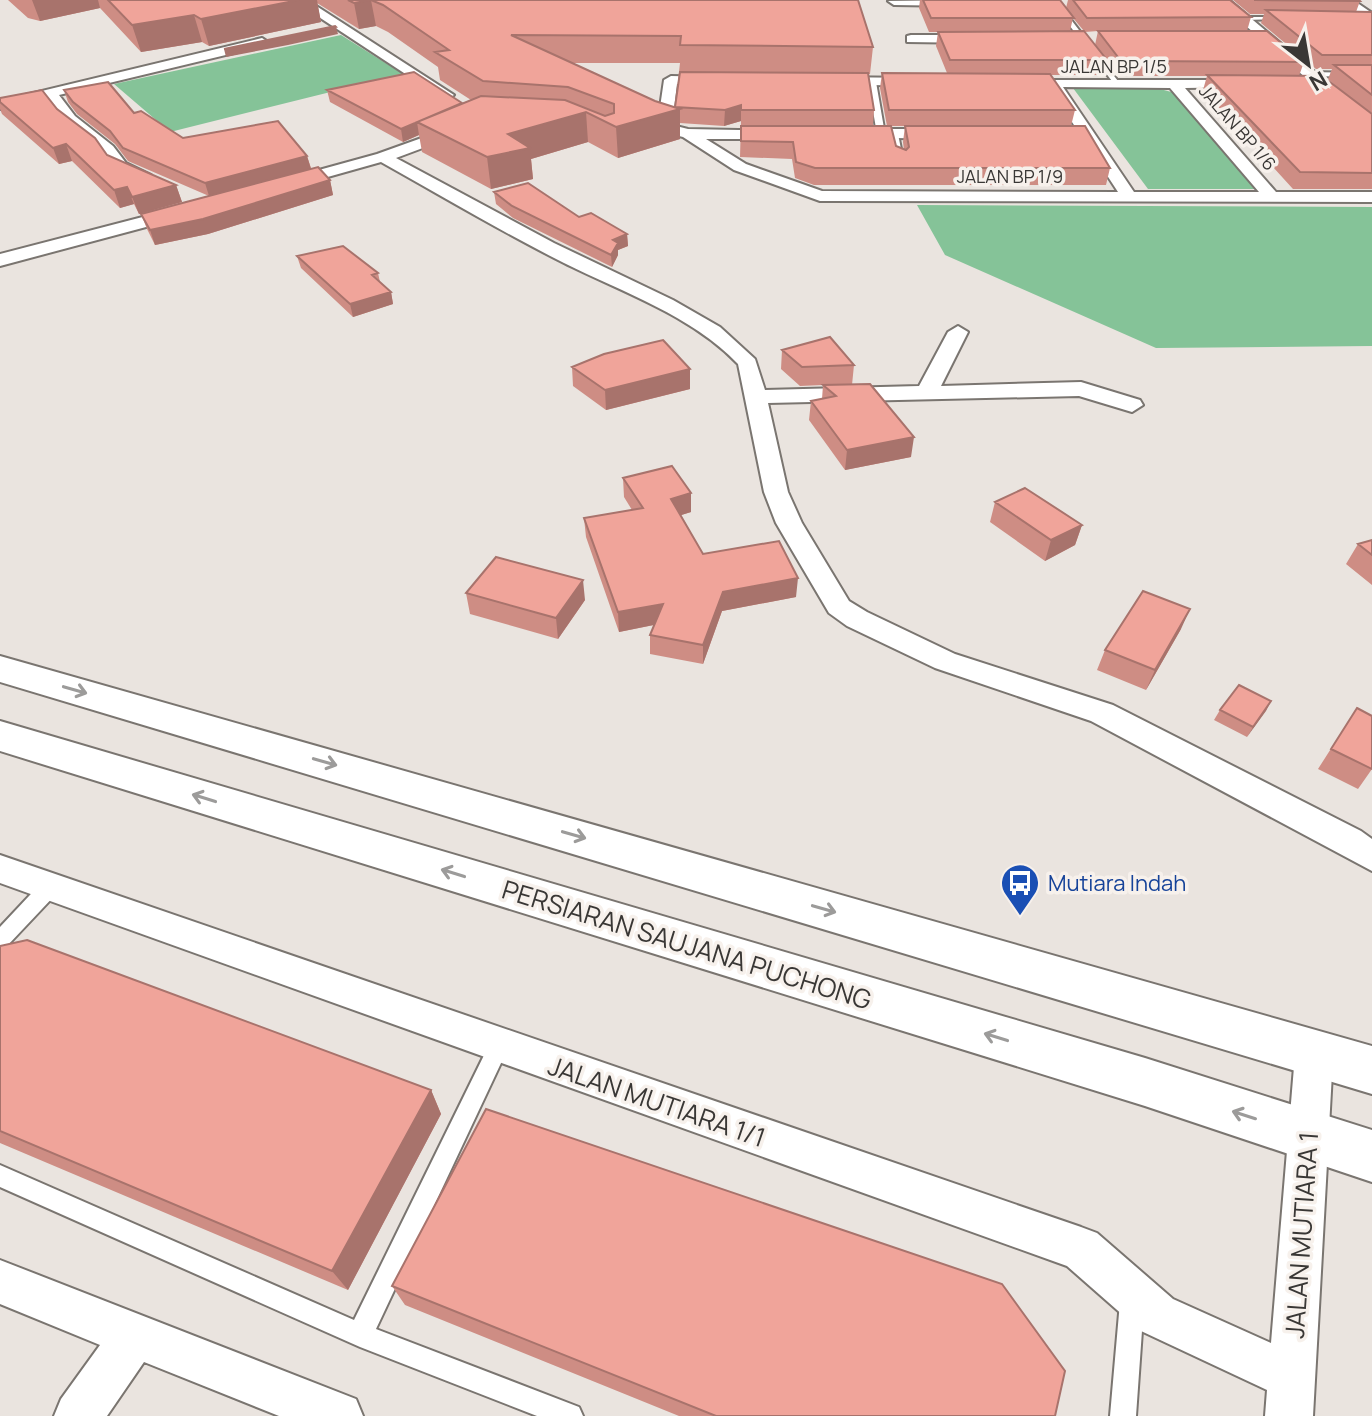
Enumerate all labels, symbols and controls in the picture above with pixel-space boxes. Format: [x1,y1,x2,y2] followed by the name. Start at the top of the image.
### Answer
[1268,24,1348,104] north arrow
[1061,54,1167,78] street label: JALAN BP 1/5
[1304,64,1333,98] text: N
[1194,79,1282,175] street label: JALAN BP 1/6
[957,164,1063,188] street label: JALAN BP 1/9
[62,684,87,698] one-way arrow
[311,755,337,770] one-way arrow
[191,789,216,804] one-way arrow
[561,828,587,843] one-way arrow
[999,862,1041,917] bus stop icon: Mutiara Indah
[440,865,466,880] one-way arrow
[1048,868,1186,898] place label: Mutiara Indah
[498,871,876,1017] street label: PERSIARAN SAUJANA PUCHONG
[810,902,836,917] one-way arrow
[984,1029,1010,1044] one-way arrow
[544,1047,770,1155] street label: JALAN MUTIARA 1/1
[1232,1106,1257,1121] one-way arrow
[1276,1130,1326,1340] street label: JALAN MUTIARA 1

